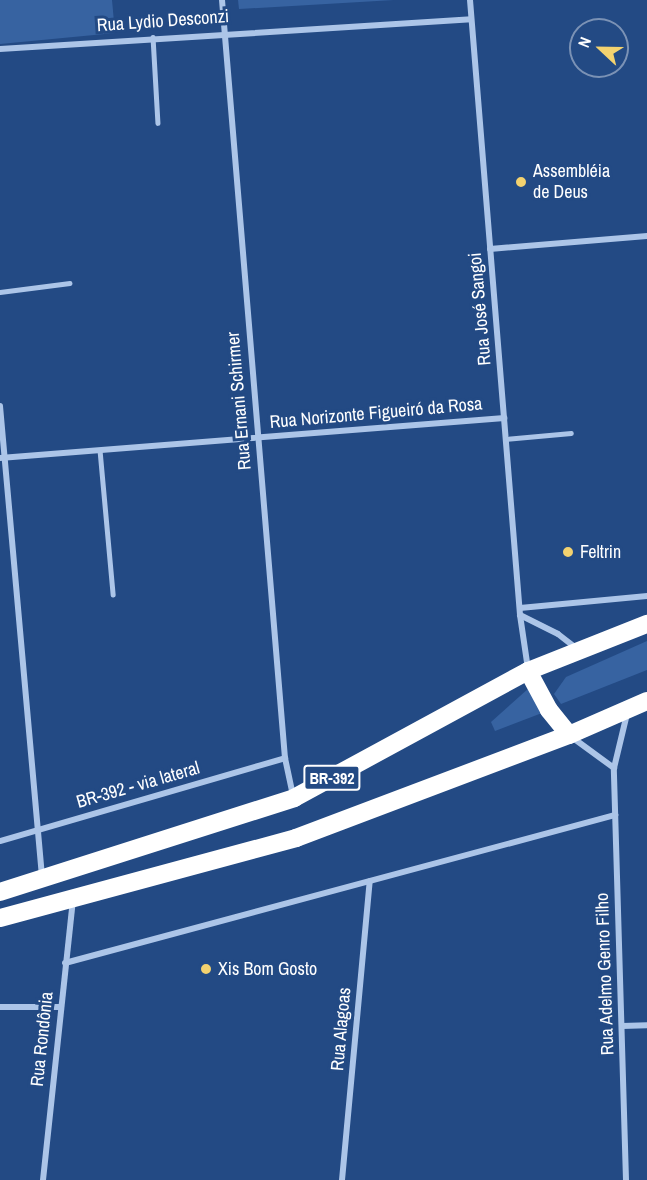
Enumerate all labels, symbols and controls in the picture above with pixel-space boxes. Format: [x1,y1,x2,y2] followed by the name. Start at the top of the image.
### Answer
[96,6,230,36] street label: Rua Lydio Desconzi
[569,18,629,78] north arrow
[572,33,596,51] text: N
[533,161,610,204] place label: Assembléia de Deus
[514,175,528,189] marker: Assembléia de Deus
[464,252,496,366] street label: Rua José Sangoi
[222,331,256,471] street label: Rua Ernani Schirmer
[269,393,483,433] street label: Rua Norizonte Figueiró da Rosa
[580,541,621,563] place label: Feltrin
[561,545,575,559] marker: Feltrin
[74,757,202,813] street label: BR-392 - via lateral
[302,765,362,791] road number: BR-392
[591,892,619,1056] street label: Rua Adelmo Genro Filho
[218,958,317,980] place label: Xis Bom Gosto
[199,962,213,976] marker: Xis Bom Gosto
[327,986,355,1072] street label: Rua Alagoas
[26,991,58,1087] street label: Rua Rondônia

